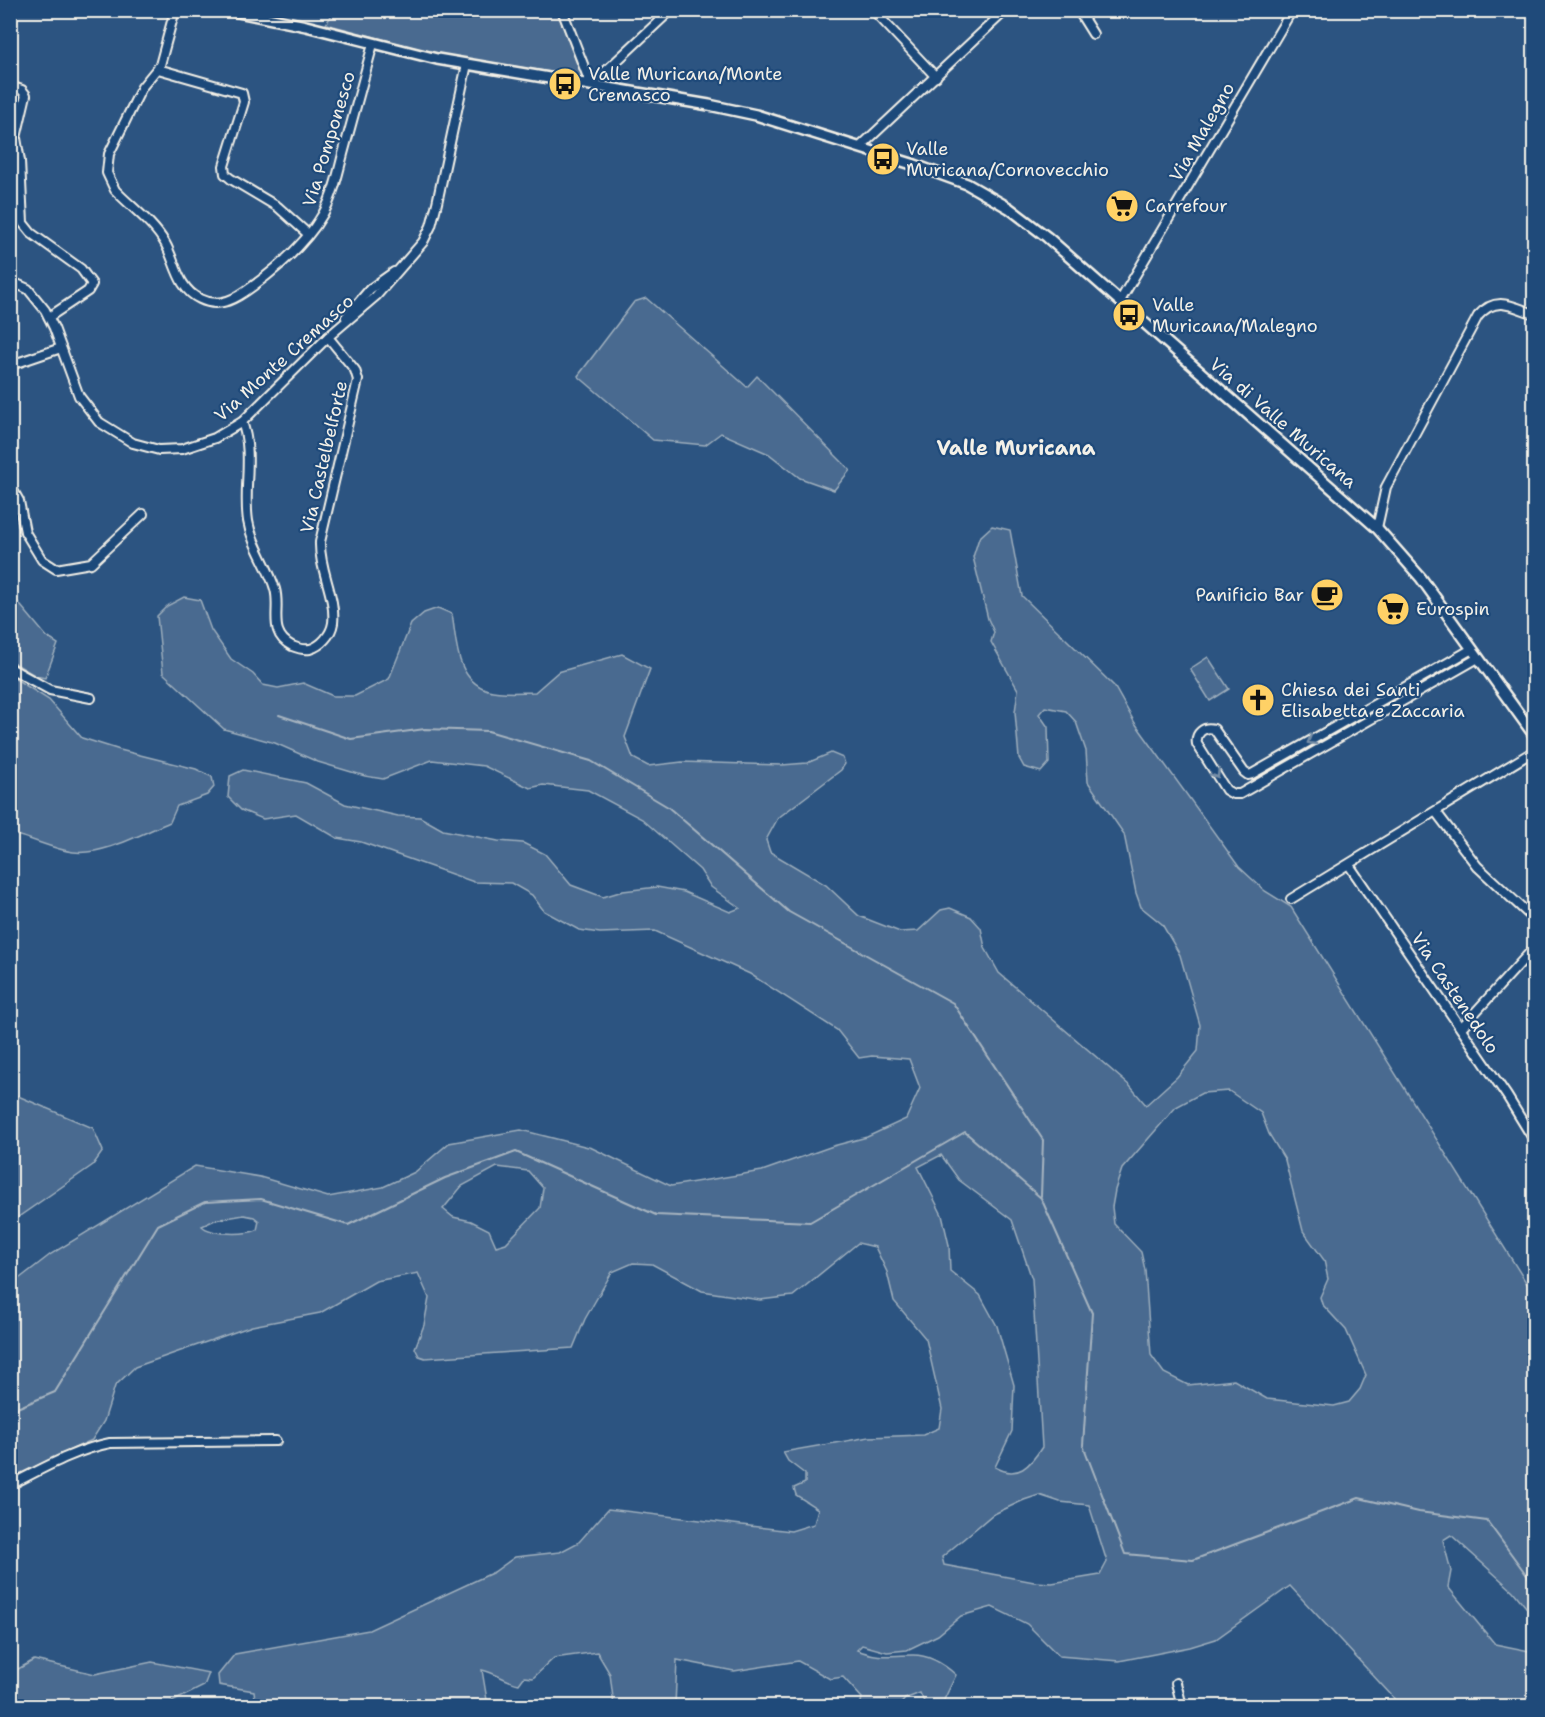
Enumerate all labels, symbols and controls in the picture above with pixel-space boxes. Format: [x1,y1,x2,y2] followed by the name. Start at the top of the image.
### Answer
[588,62,782,107] place label: Valle Muricana/Monte Cremasco
[547,66,583,102] bus stop icon: Valle Muricana/Monte Cremasco
[297,68,361,210] street label: Via Pomponesco
[1164,78,1240,186] street label: Via Malegno
[906,137,1109,182] place label: Valle Muricana/Cornovecchio
[865,141,901,177] bus stop icon: Valle Muricana/Cornovecchio
[1104,188,1140,224] supermarket icon: Carrefour
[1145,194,1228,218] place label: Carrefour
[209,289,359,427] street label: Via Monte Cremasco
[1152,293,1318,338] place label: Valle Muricana/Malegno
[1111,297,1147,333] bus stop icon: Valle Muricana/Malegno
[1204,352,1362,494] street label: Via di Valle Muricana
[295,378,353,536] street label: Via Castelbelforte
[937,435,1096,461] district label: Valle Muricana
[1309,577,1345,613] cafe icon: Panificio Bar
[1195,583,1304,607] place label: Panificio Bar
[1375,591,1411,627] supermarket icon: Eurospin
[1416,597,1490,621] place label: Eurospin
[1281,678,1465,723] place label: Chiesa dei Santi Elisabetta e Zaccaria
[1240,682,1276,718] church icon: Chiesa dei Santi Elisabetta e Zaccaria
[1307,733,1317,745] one-way arrow
[1209,768,1220,779] one-way arrow
[1406,928,1504,1058] street label: Via Castenedolo

